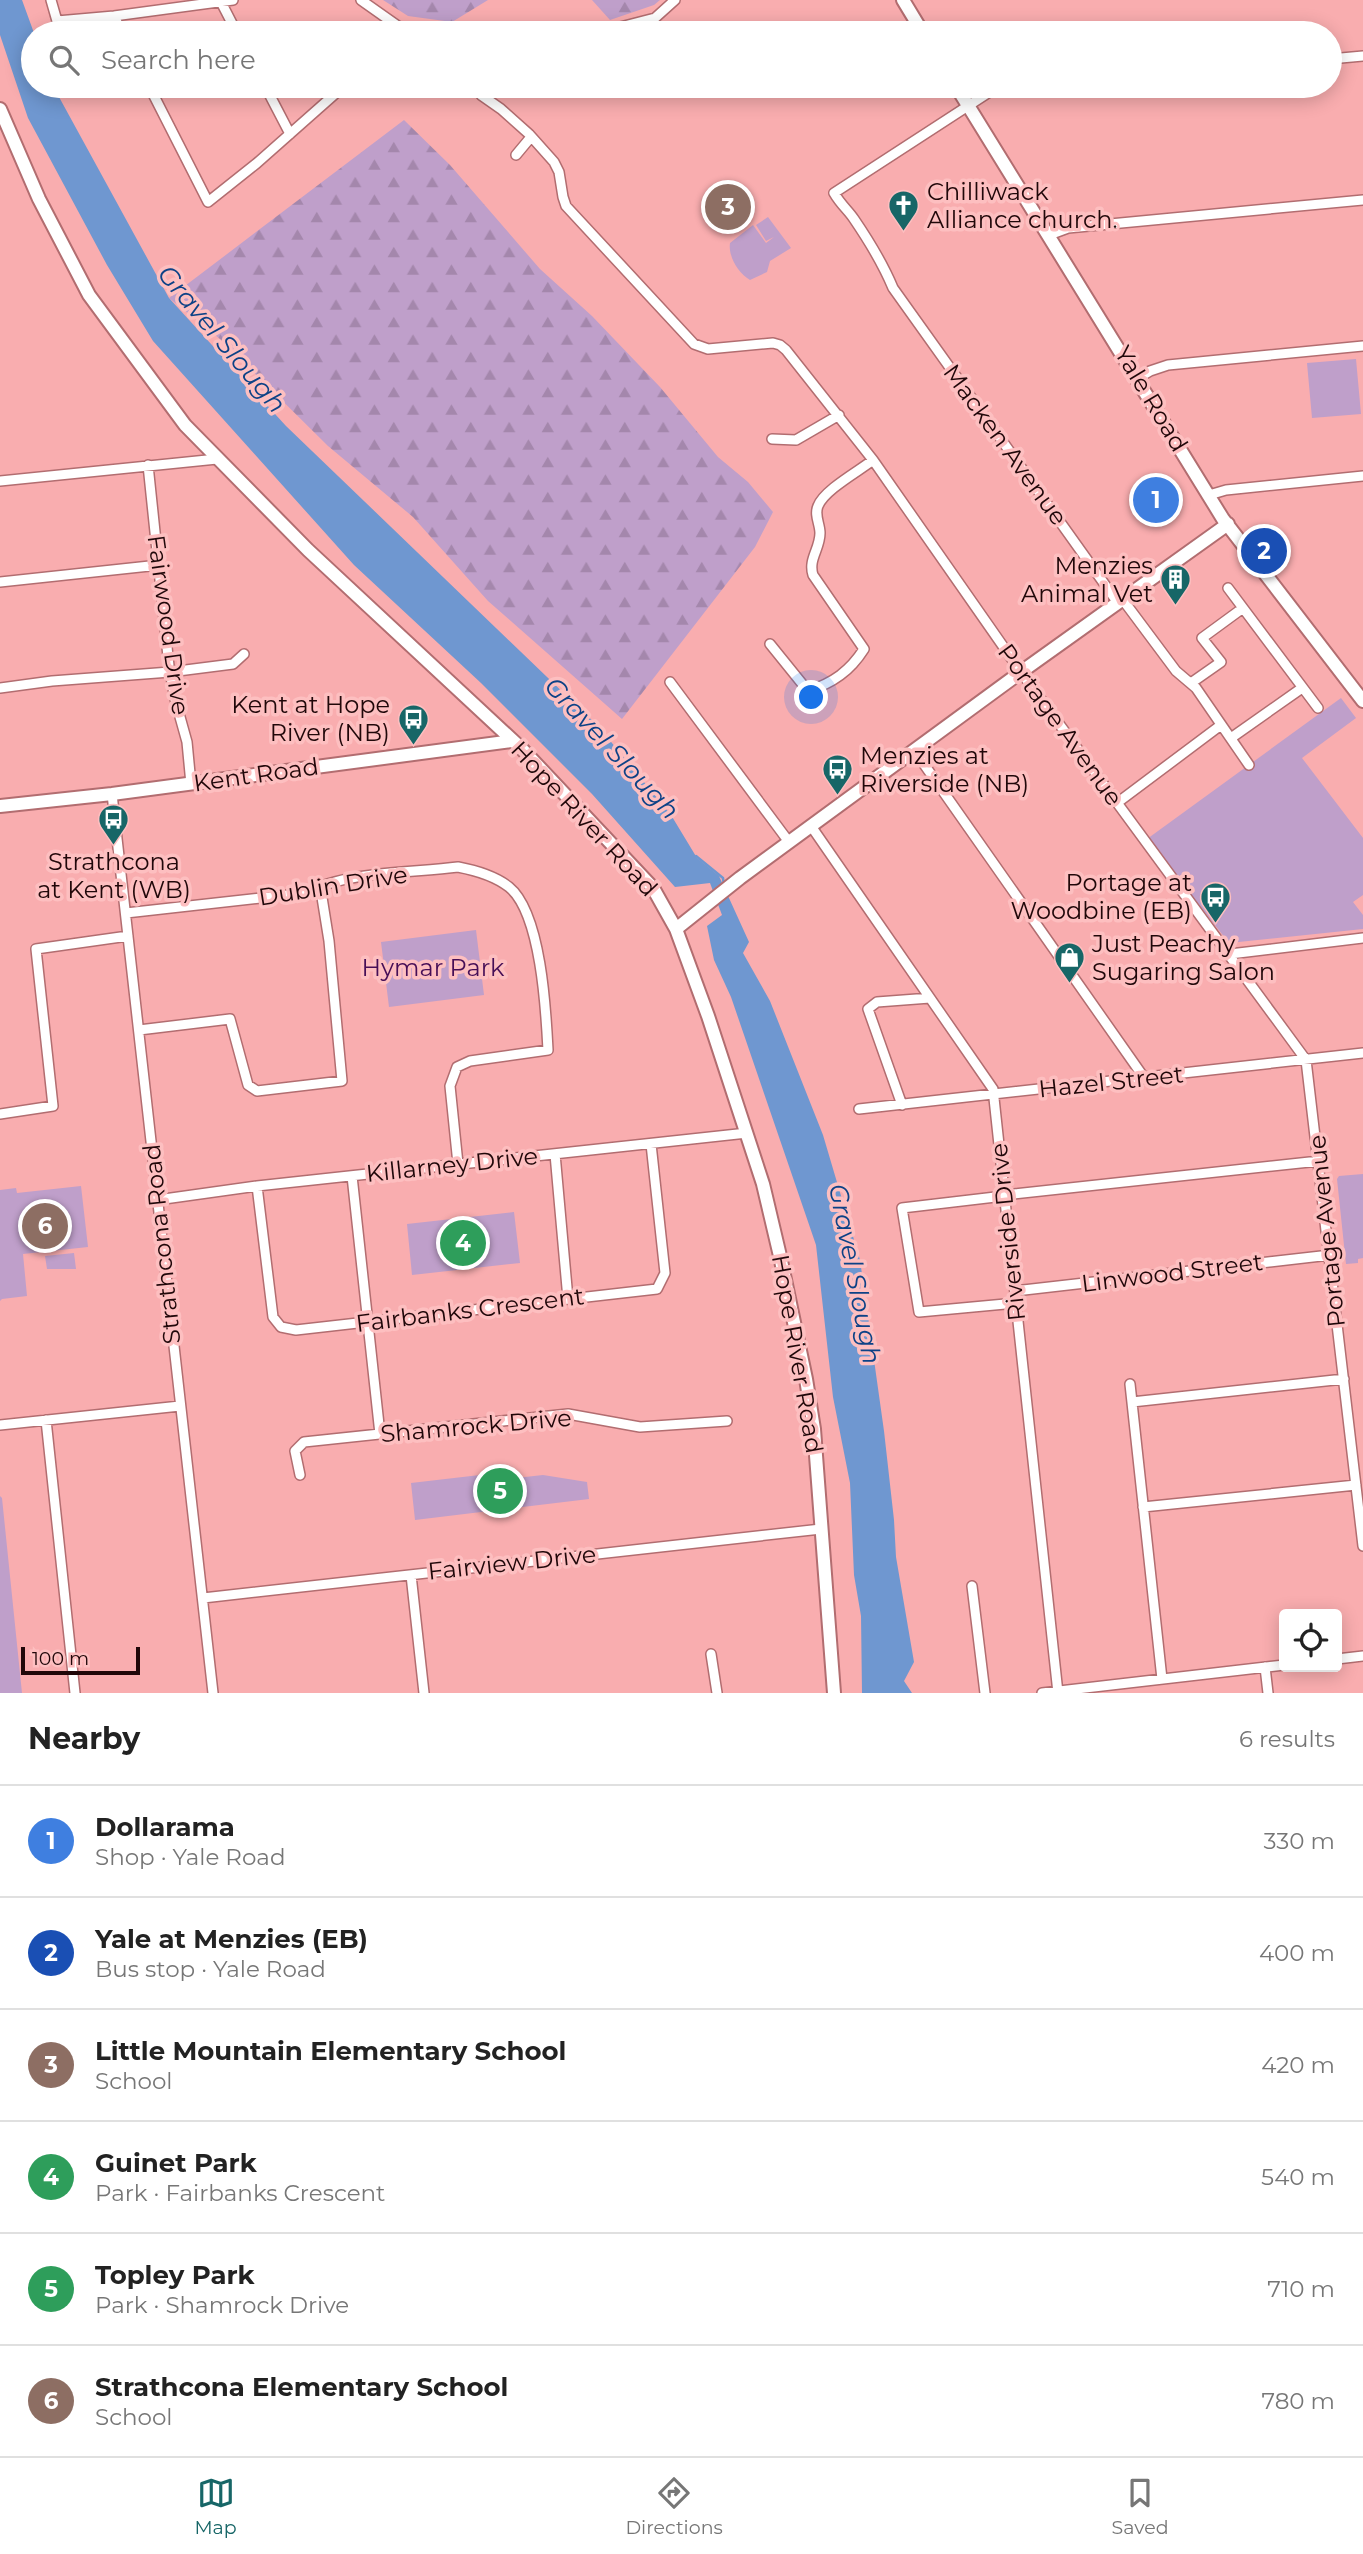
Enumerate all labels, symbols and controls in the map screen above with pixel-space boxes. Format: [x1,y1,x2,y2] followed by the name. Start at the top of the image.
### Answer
[21,21,1342,98] search box
[45,41,83,79] icon: search
[101,44,256,76] text: Search here
[927,177,1118,234] place label: Chilliwack Alliance church.
[705,181,751,233] pin: 3
[887,189,921,233] church icon: Chilliwack Alliance church.
[151,259,293,419] water label: Gravel Slough
[1109,341,1194,457] street label: Yale Road
[937,359,1074,531] street label: Macken Avenue
[1133,474,1179,526] pin: 1
[1241,525,1287,577] pin: 2
[142,533,195,717] street label: Fairwood Drive
[1021,551,1153,608] place label: Menzies Animal Vet
[1159,563,1193,607] building icon: Menzies Animal Vet
[992,638,1129,811] street label: Portage Avenue
[538,670,686,826] water label: Gravel Slough
[794,680,828,714] your location
[231,690,390,747] place label: Kent at Hope River (NB)
[396,702,430,746] bus stop icon: Kent at Hope River (NB)
[505,735,664,902] street label: Hope River Road
[860,741,1029,798] place label: Menzies at Riverside (NB)
[192,751,320,798] street label: Kent Road
[820,753,854,797] bus stop icon: Menzies at Riverside (NB)
[97,803,131,847] bus stop icon: Strathcona at Kent (WB)
[37,847,191,904] place label: Strathcona at Kent (WB)
[256,859,410,912] street label: Dublin Drive
[1011,868,1192,925] place label: Portage at Woodbine (EB)
[1198,880,1232,924] bus stop icon: Portage at Woodbine (EB)
[1091,929,1275,986] place label: Just Peachy Sugaring Salon
[1052,941,1086,985] shop icon: Just Peachy Sugaring Salon
[362,953,505,982] park label: Hymar Park
[1037,1059,1185,1104] street label: Hazel Street
[1302,1133,1351,1329] street label: Portage Avenue
[365,1141,539,1188] street label: Killarney Drive
[984,1142,1031,1322] street label: Riverside Drive
[137,1143,186,1346] street label: Strathcona Road
[822,1181,888,1367] water label: Gravel Slough
[22,1200,68,1252] pin: 6
[440,1217,486,1269] pin: 4
[1080,1247,1265,1298] street label: Linwood Street
[766,1252,829,1456] street label: Hope River Road
[354,1281,586,1338] street label: Fairbanks Crescent
[379,1403,573,1448] street label: Shamrock Drive
[477,1465,523,1517] pin: 5
[426,1539,598,1586] street label: Fairview Drive
[1279,1609,1342,1672] map controls
[1279,1609,1342,1672] button: locate
[21,1644,140,1676] scale bar
[32,1647,89,1670] text: 100 m
[28,1720,140,1757] text: Nearby
[1239,1725,1335,1753] text: 6 results
[95,1811,235,1843] text: Dollarama
[46,1827,56,1855] text: 1
[1264,1827,1335,1855] text: 330 m
[95,1843,285,1871] text: Shop · Yale Road
[95,1923,368,1955] text: Yale at Menzies (EB)
[44,1939,58,1967] text: 2
[1259,1939,1335,1967] text: 400 m
[95,1955,326,1983] text: Bus stop · Yale Road
[95,2035,566,2067] text: Little Mountain Elementary School
[44,2051,58,2079] text: 3
[1261,2051,1335,2079] text: 420 m
[95,2067,173,2095] text: School
[95,2147,257,2179] text: Guinet Park
[43,2163,59,2191] text: 4
[1261,2163,1335,2191] text: 540 m
[95,2179,385,2207] text: Park · Fairbanks Crescent
[95,2259,255,2291] text: Topley Park
[44,2275,58,2303] text: 5
[1267,2275,1335,2303] text: 710 m
[95,2291,349,2319] text: Park · Shamrock Drive
[95,2371,508,2403] text: Strathcona Elementary School
[44,2387,58,2415] text: 6
[1262,2387,1335,2415] text: 780 m
[95,2403,173,2431] text: School
[194,2474,237,2539] tab: Map
[625,2474,723,2539] tab: Directions
[1112,2474,1169,2539] tab: Saved

